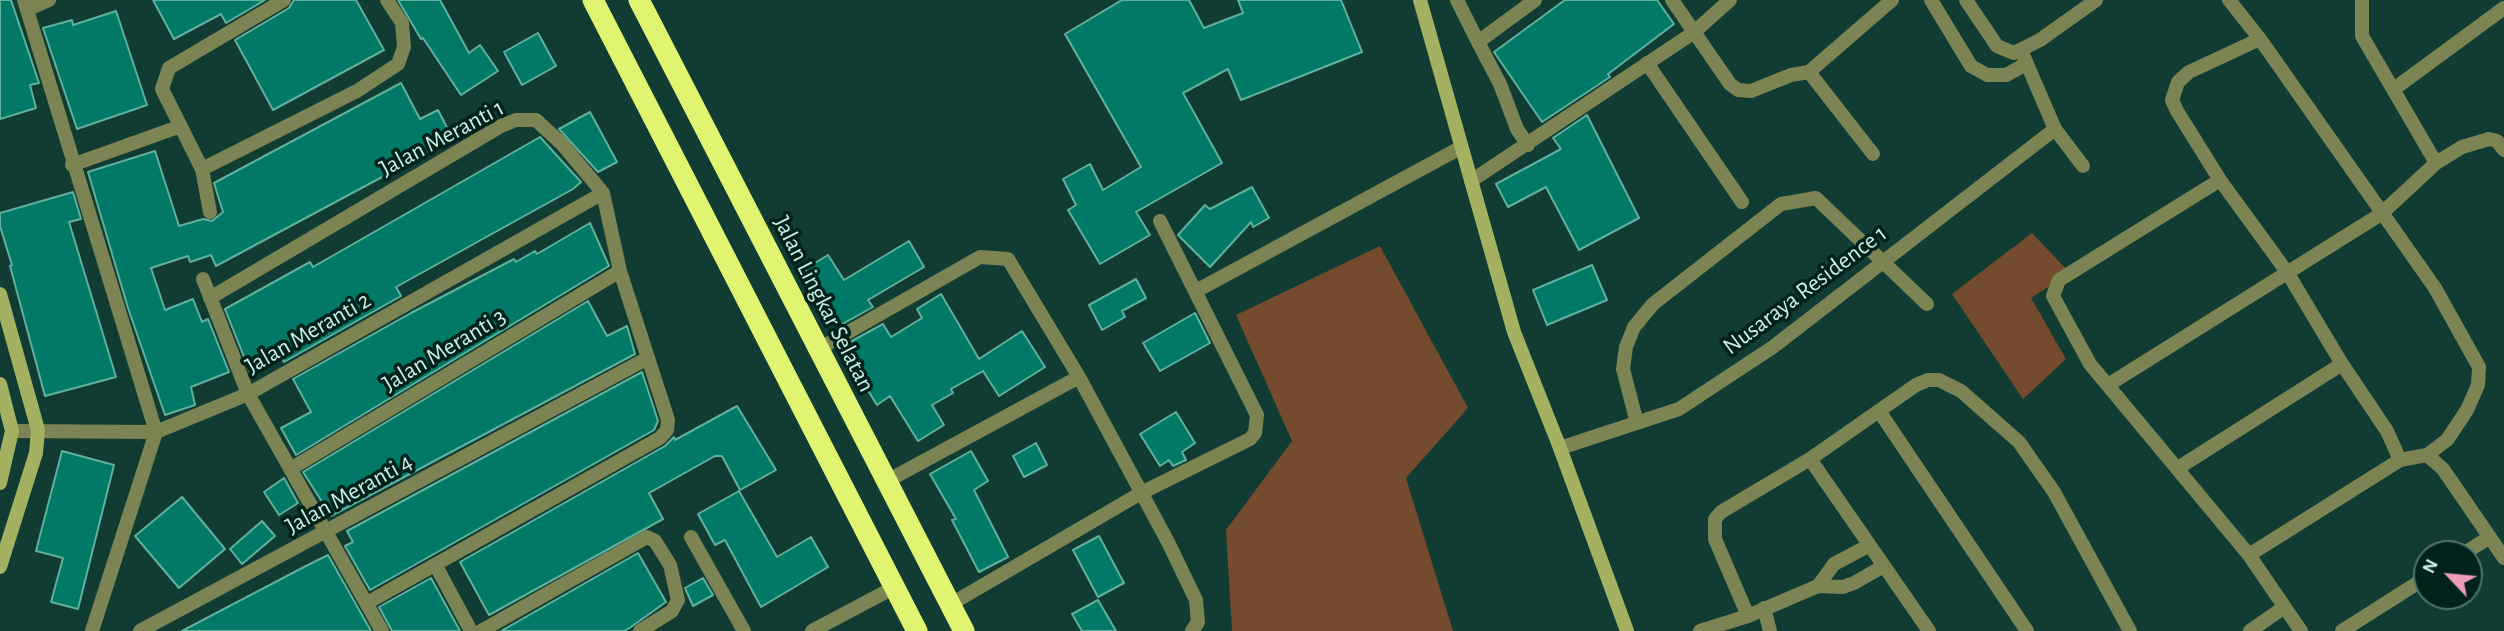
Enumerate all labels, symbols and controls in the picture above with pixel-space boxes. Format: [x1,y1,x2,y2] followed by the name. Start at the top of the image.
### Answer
[375,93,509,183] street label: Jalan Meranti 1
[767,211,881,397] street label: Jalan Lingkar Selatan
[1717,219,1893,361] street label: Nusaraya Residence 1
[240,286,376,380] street label: Jalan Meranti 2
[377,302,511,398] street label: Jalan Meranti 3
[281,447,417,541] street label: Jalan Meranti 4
[2413,540,2483,610] north arrow
[2419,556,2442,577] text: N

